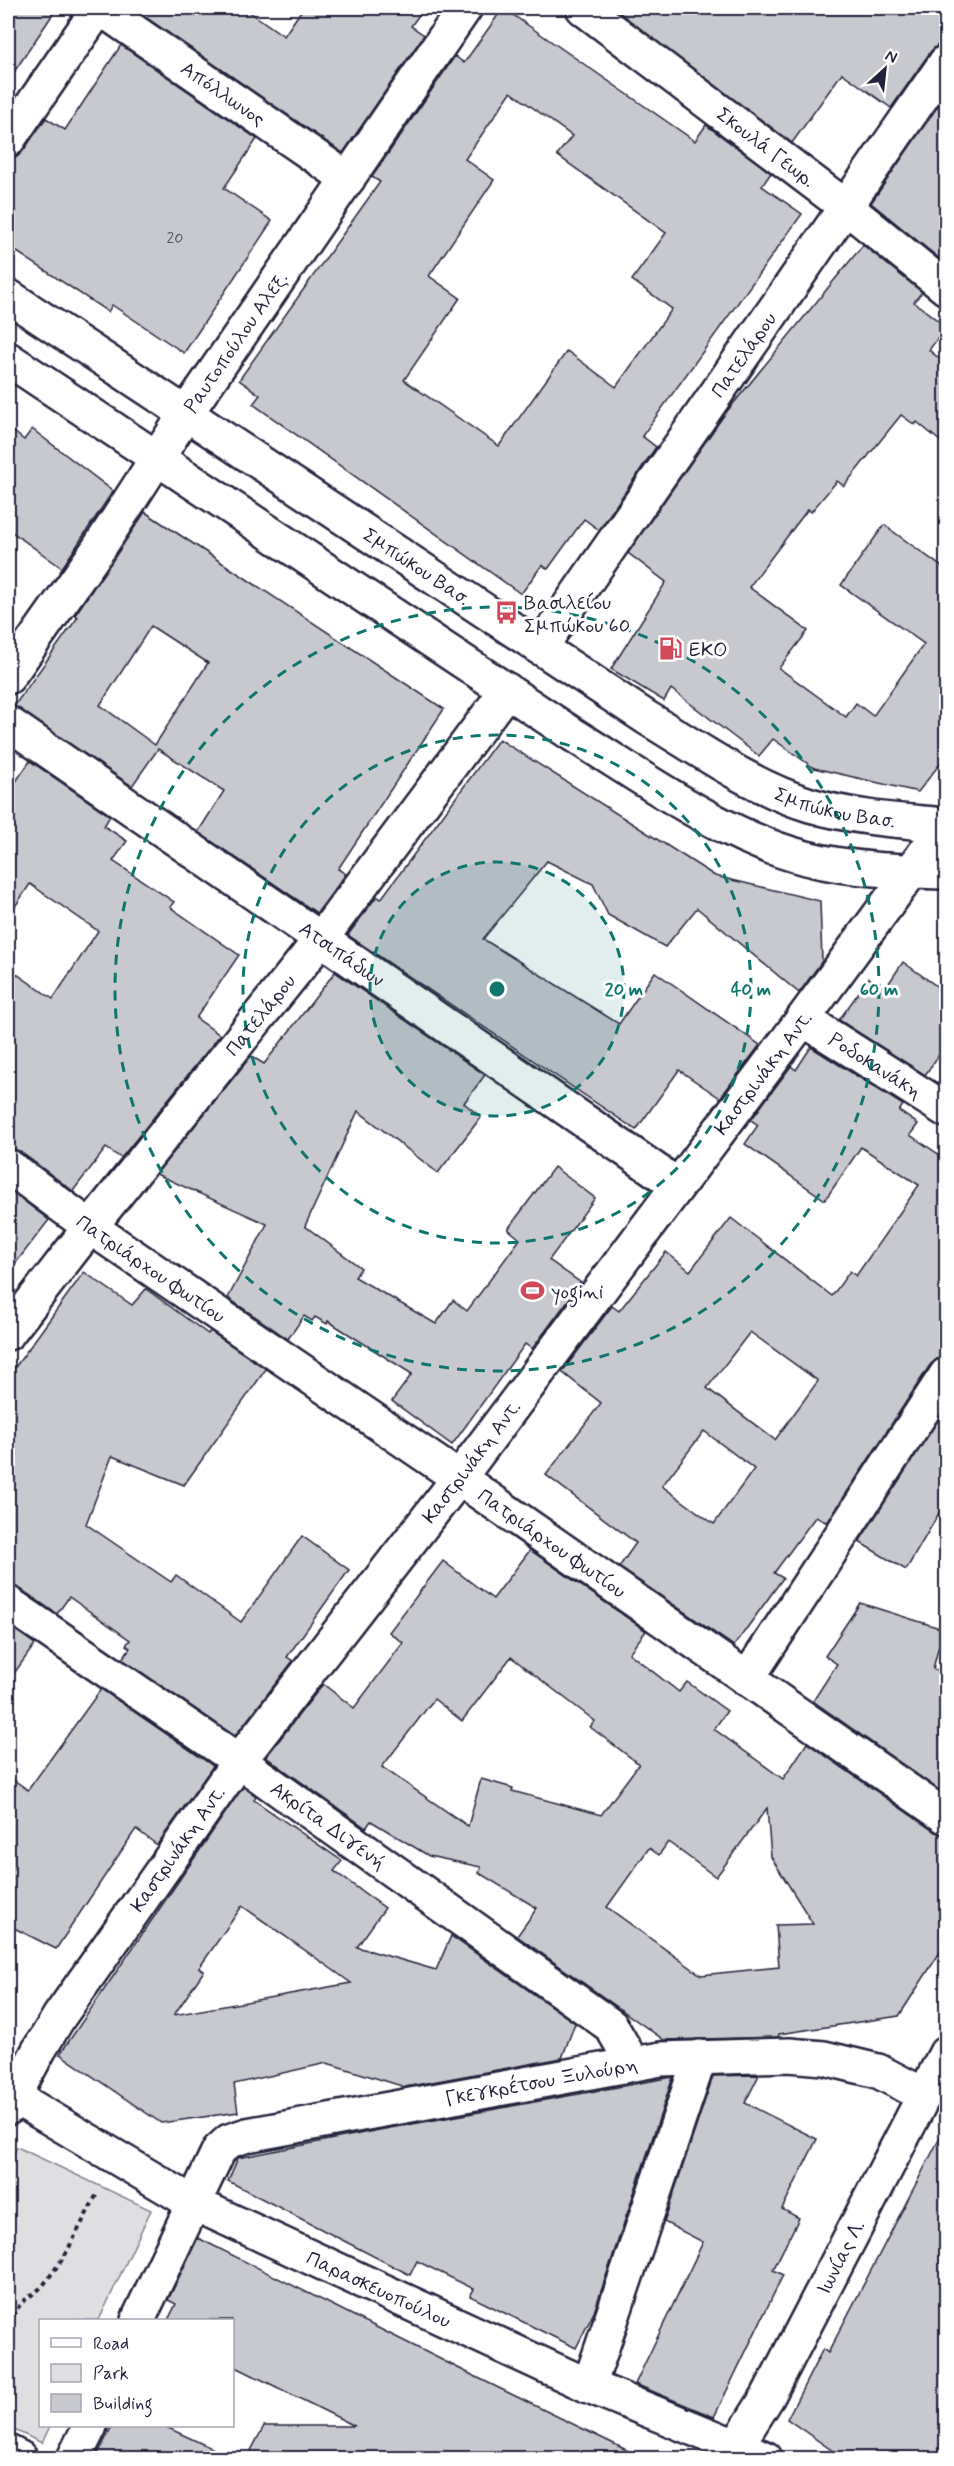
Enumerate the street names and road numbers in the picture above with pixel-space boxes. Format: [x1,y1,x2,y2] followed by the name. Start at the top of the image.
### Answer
[175,56,270,133] street label: Απόλλωνος
[710,102,821,194] street label: Σκουλά Γεωρ.
[178,267,295,419] street label: Ραυτοπούλου Αλεξ.
[705,307,784,403] street label: Πατελάρου
[357,522,475,612] street label: Σμπώκου Βασ.
[770,781,896,835] street label: Σμπώκου Βασ.
[293,916,389,994] street label: Ατσιπάδων
[220,969,303,1063] street label: Πατελάρου
[709,1006,819,1141] street label: Καστρινάκη Αντ.
[823,1027,926,1106] street label: Ροδοκανάκη
[70,1209,230,1330] street label: Πατριάρχου Φωτίου
[416,1395,528,1530] street label: Καστρινάκη Αντ.
[472,1483,631,1605] street label: Πατριάρχου Φωτίου
[265,1776,391,1877] street label: Ακρίτα Διγενή
[125,1781,232,1918] street label: Καστρινάκη Αντ.
[443,2052,640,2113] street label: Γκεγκρέτσου Ξυλούρη
[811,2215,872,2300] street label: Ιωνίας Λ.
[302,2245,455,2335] street label: Παρασκευοπούλου

